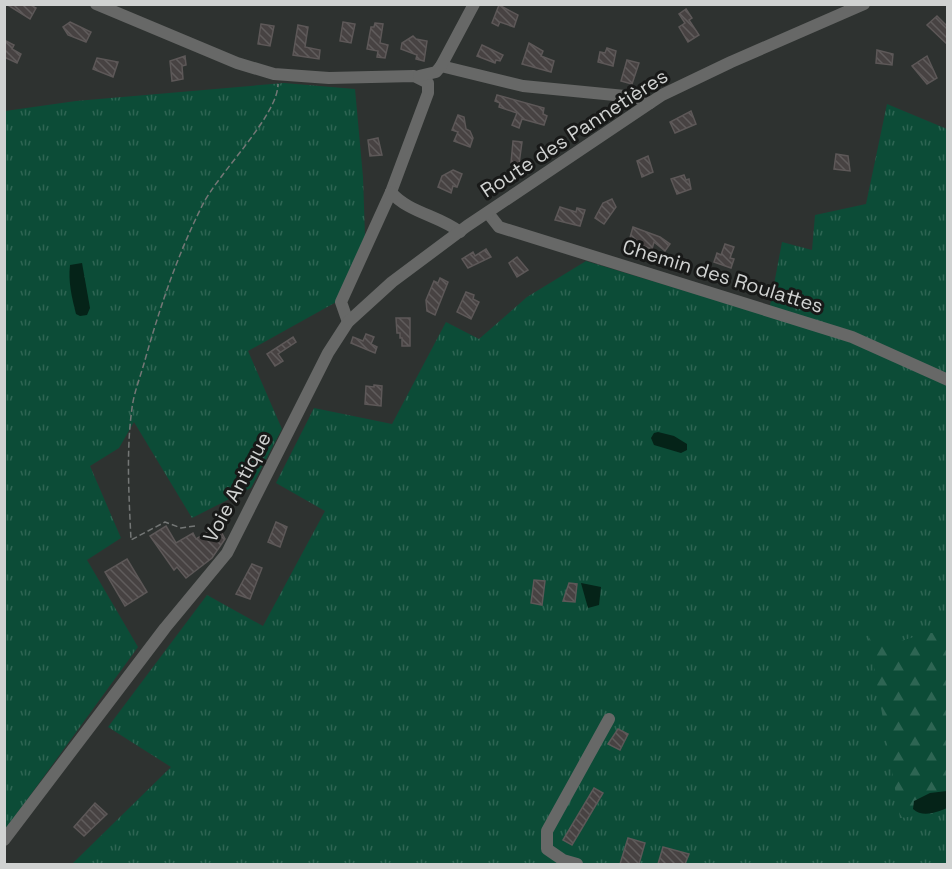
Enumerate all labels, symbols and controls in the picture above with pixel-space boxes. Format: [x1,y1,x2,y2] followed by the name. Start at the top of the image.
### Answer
[475,63,673,203] street label: Route des Pannetières
[620,233,826,319] street label: Chemin des Roulattes
[197,427,277,547] street label: Voie Antique

